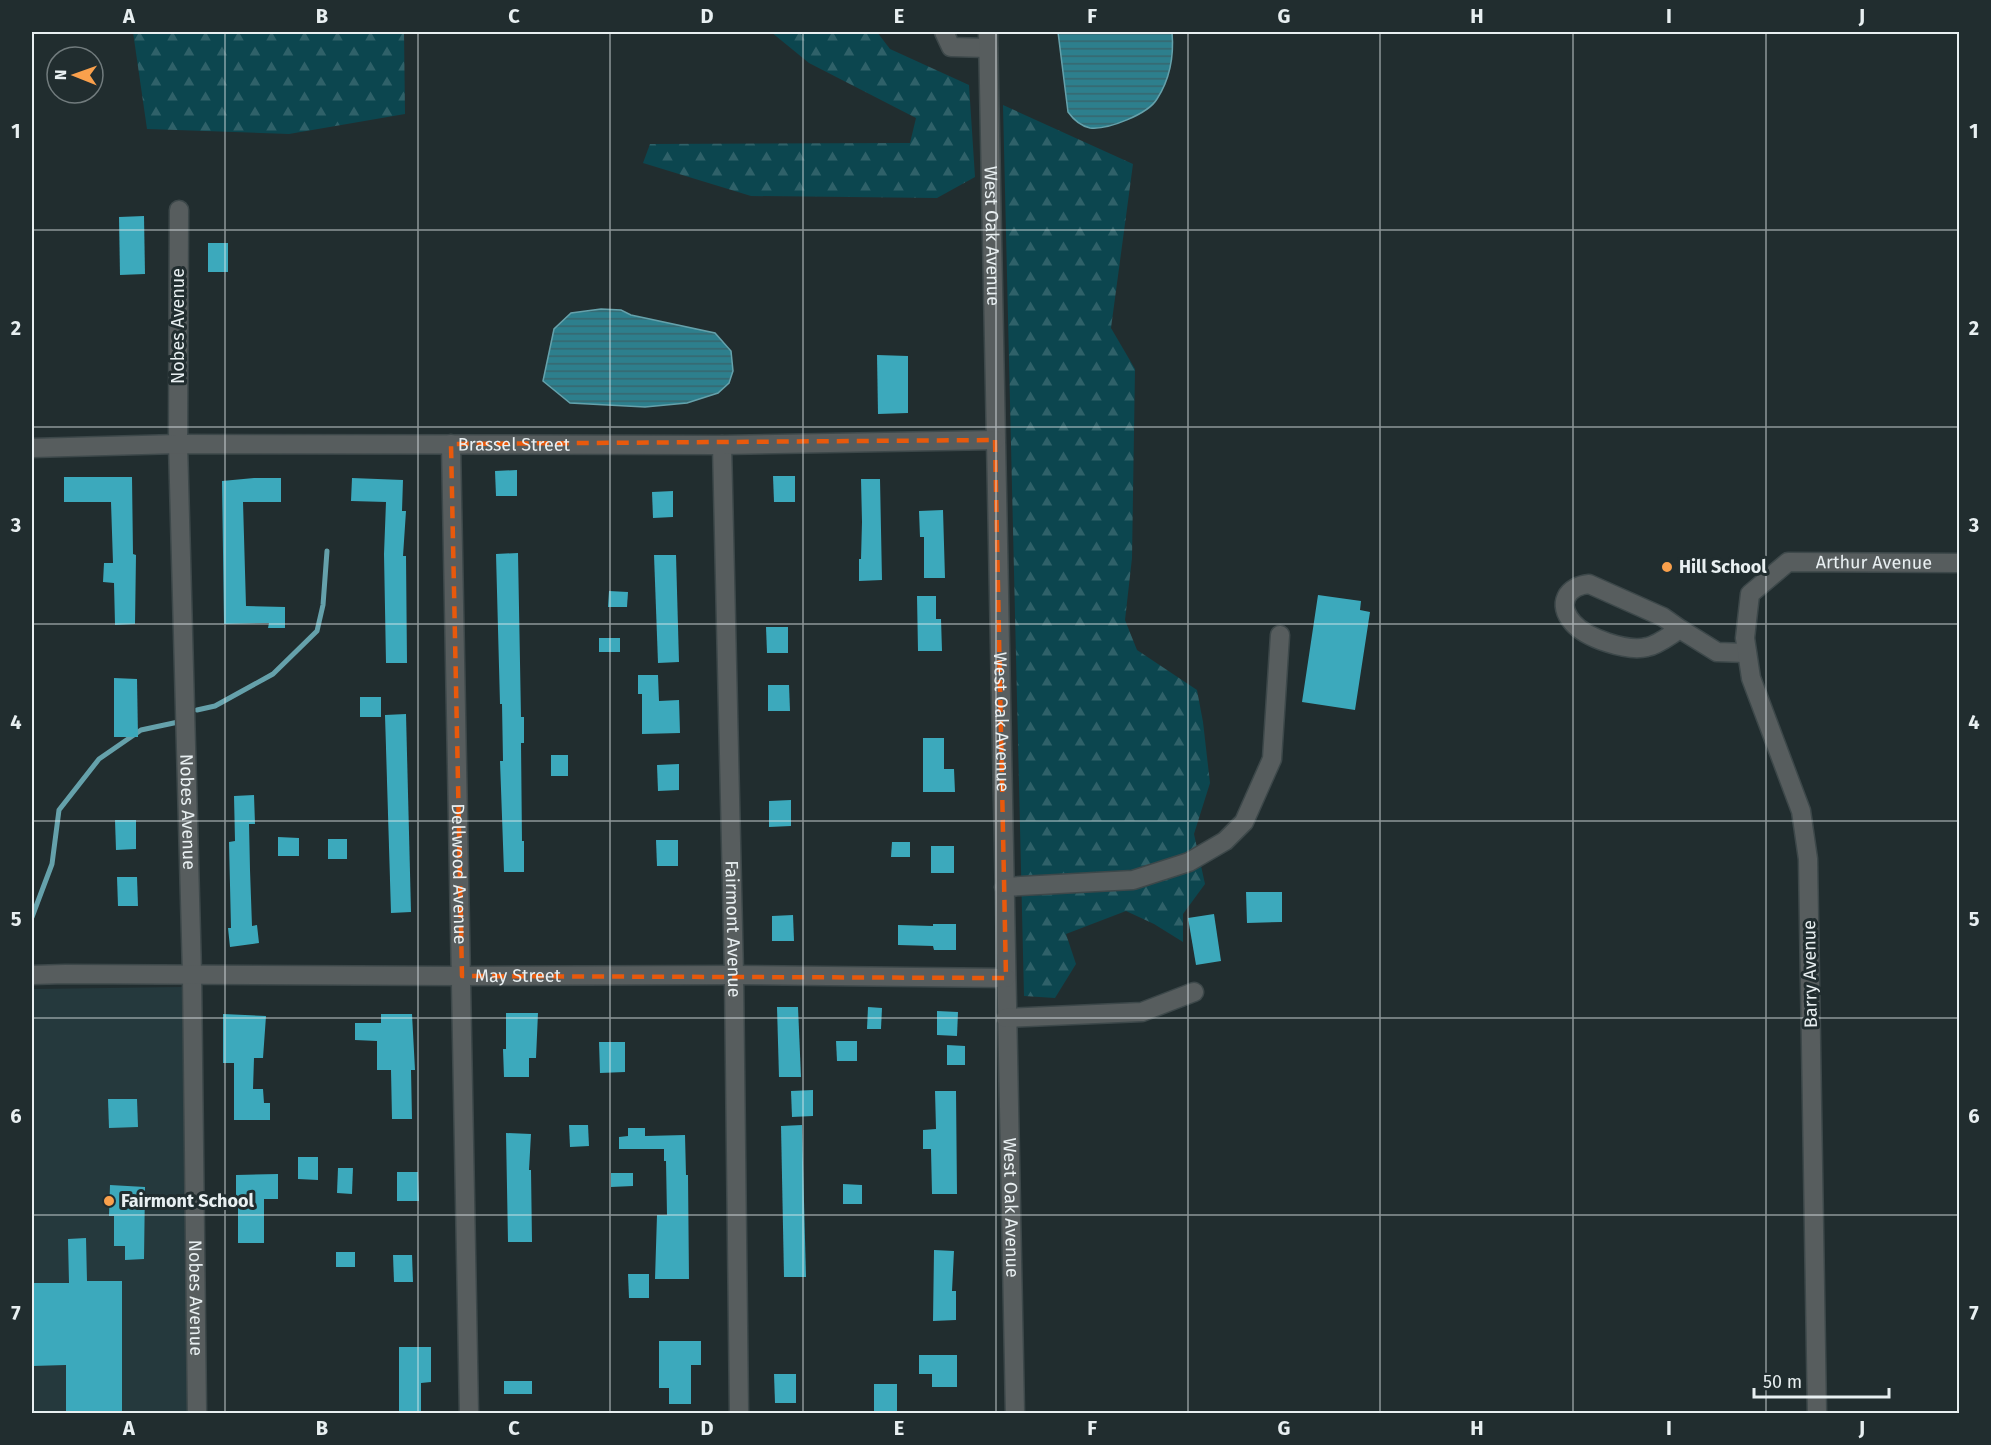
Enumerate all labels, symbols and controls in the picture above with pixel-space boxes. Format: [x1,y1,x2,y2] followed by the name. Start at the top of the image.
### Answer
[122,4,136,28] text: A
[316,4,328,28] text: B
[508,4,520,28] text: C
[700,4,714,28] text: D
[894,4,904,28] text: E
[1087,4,1097,28] text: F
[1278,4,1290,28] text: G
[1470,4,1484,28] text: H
[1666,4,1672,28] text: I
[1858,4,1865,28] text: J
[45,45,105,105] north arrow
[51,69,70,80] text: N
[11,119,21,143] text: 1
[1969,119,1979,143] text: 1
[980,166,1004,306] street label: West Oak Avenue
[167,268,189,384] street label: Nobes Avenue
[11,316,21,340] text: 2
[1969,316,1979,340] text: 2
[458,434,571,456] street label: Brassel Street
[10,513,21,537] text: 3
[1968,513,1979,537] text: 3
[1816,551,1932,574] street label: Arthur Avenue
[1679,556,1767,578] place label: Hill School
[1660,560,1674,574] marker: Hill School
[989,652,1014,792] street label: West Oak Avenue
[10,710,22,734] text: 4
[1968,710,1980,734] text: 4
[175,753,200,870] street label: Nobes Avenue
[447,803,471,945] street label: Dellwood Avenue
[720,860,745,998] street label: Fairmont Avenue
[11,907,22,931] text: 5
[1969,907,1980,931] text: 5
[1798,920,1822,1028] street label: Barry Avenue
[475,965,562,987] street label: May Street
[10,1104,22,1128] text: 6
[1968,1104,1980,1128] text: 6
[999,1138,1023,1278] street label: West Oak Avenue
[121,1190,254,1212] place label: Fairmont School
[102,1194,116,1208] marker: Fairmont School
[184,1240,207,1356] street label: Nobes Avenue
[11,1301,21,1325] text: 7
[1969,1301,1979,1325] text: 7
[1754,1361,1889,1399] scale bar
[1763,1371,1802,1393] text: 50 m
[122,1416,136,1440] text: A
[316,1416,328,1440] text: B
[508,1416,520,1440] text: C
[700,1416,714,1440] text: D
[894,1416,904,1440] text: E
[1087,1416,1097,1440] text: F
[1278,1416,1290,1440] text: G
[1470,1416,1484,1440] text: H
[1666,1416,1672,1440] text: I
[1858,1416,1865,1440] text: J

